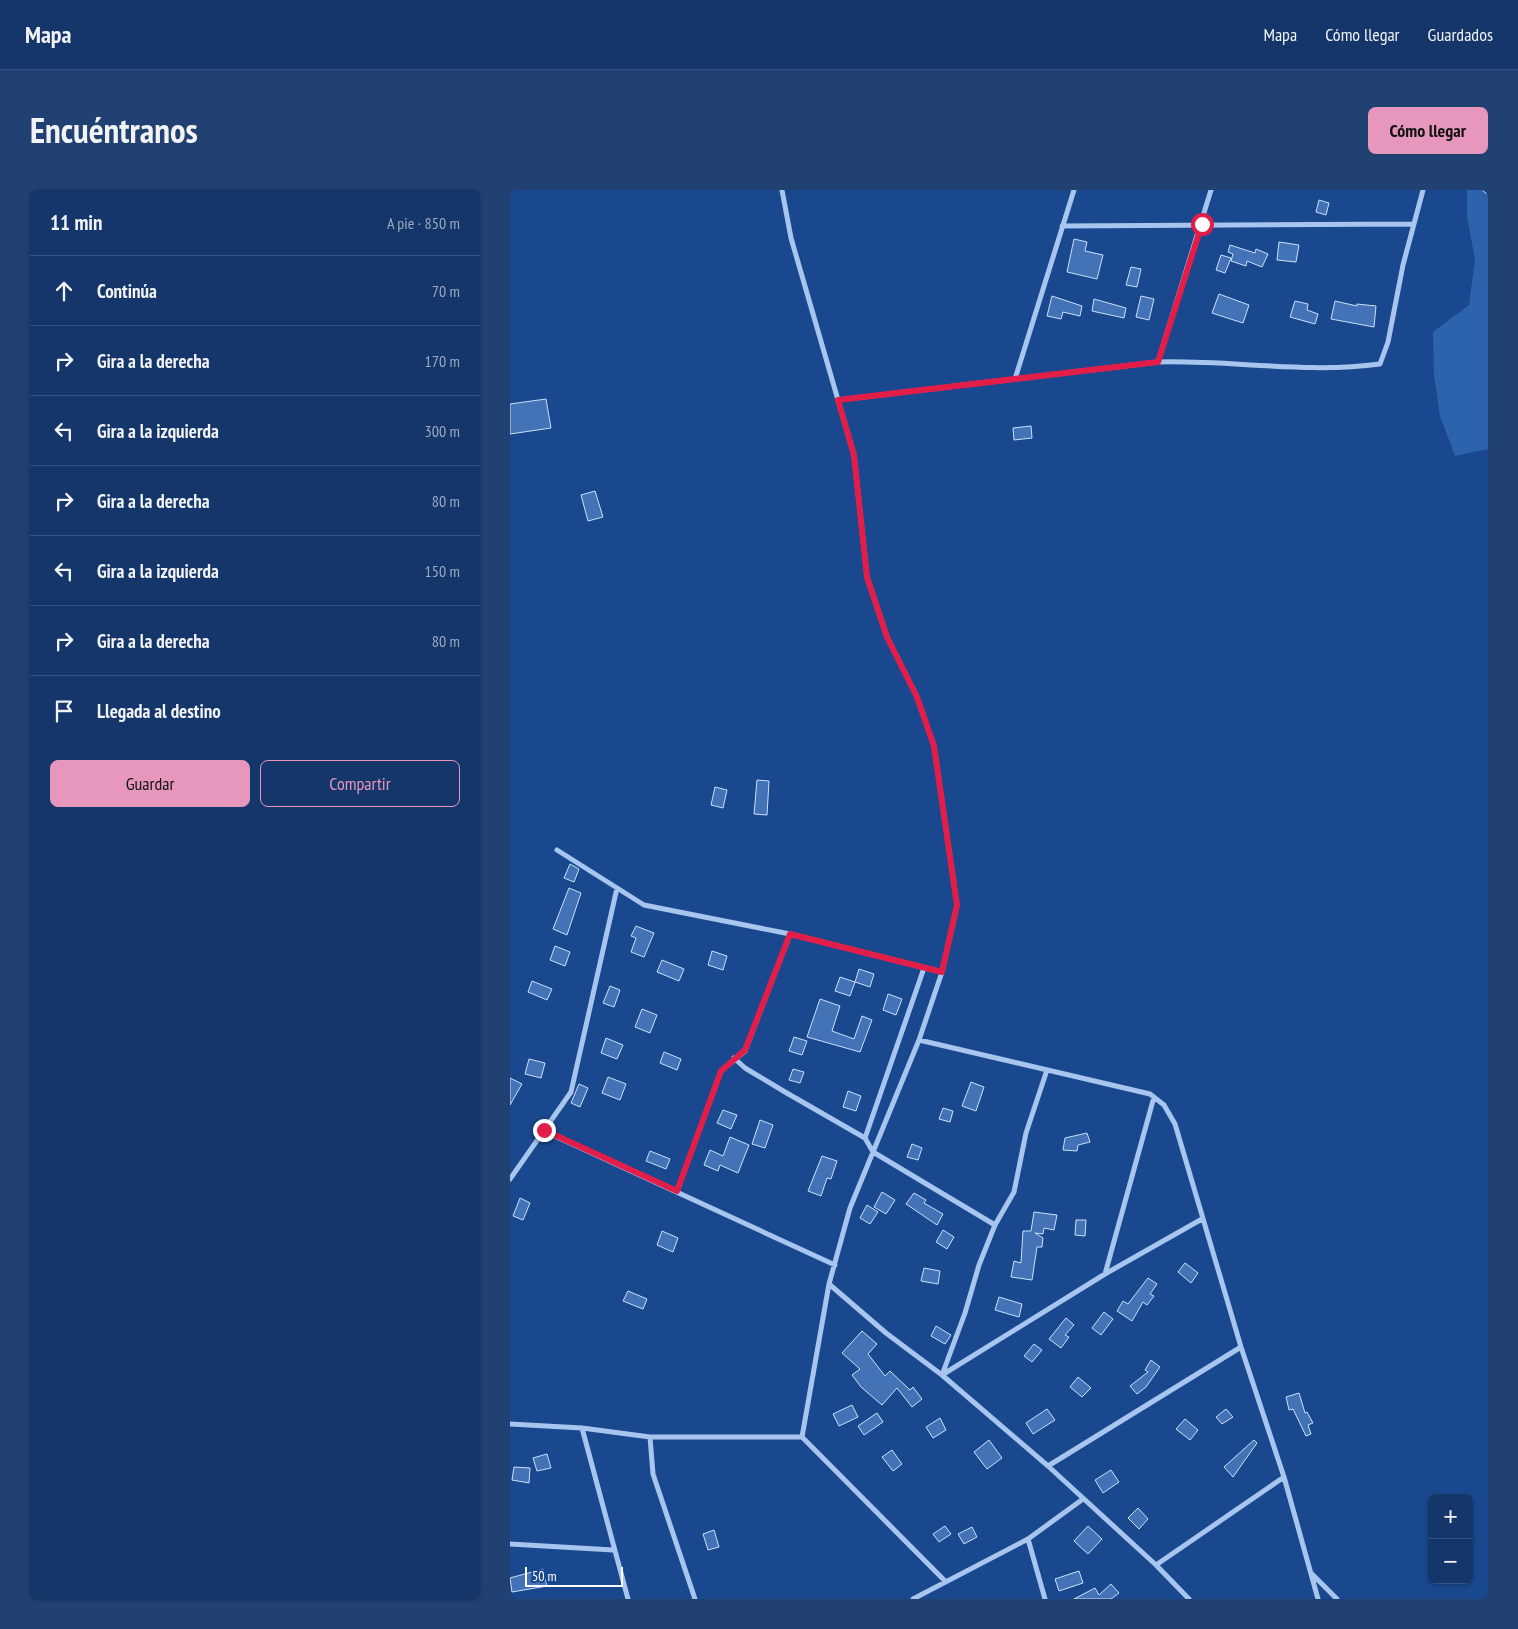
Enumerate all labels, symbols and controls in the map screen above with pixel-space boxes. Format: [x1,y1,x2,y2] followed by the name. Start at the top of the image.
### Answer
[25,19,72,50] text: Mapa
[1263,23,1297,46] text: Mapa
[1325,23,1400,46] text: Cómo llegar
[1428,23,1493,46] text: Guardados
[30,107,198,153] text: Encuéntranos
[1368,107,1488,154] button: Cómo llegar
[50,209,102,236] text: 11 min
[387,213,460,233] text: A pie · 850 m
[1191,213,1214,236] route start
[50,277,78,305] icon: ahead
[97,279,157,303] text: Continúa
[432,281,460,301] text: 70 m
[50,347,78,375] icon: right
[97,349,210,373] text: Gira a la derecha
[425,351,460,371] text: 170 m
[50,417,78,445] icon: left
[97,419,219,443] text: Gira a la izquierda
[425,421,460,441] text: 300 m
[50,487,78,515] icon: right
[97,489,210,513] text: Gira a la derecha
[432,491,460,511] text: 80 m
[50,557,78,585] icon: left
[97,559,219,583] text: Gira a la izquierda
[425,561,460,581] text: 150 m
[50,627,78,655] icon: right
[97,629,210,653] text: Gira a la derecha
[432,631,460,651] text: 80 m
[50,697,78,725] icon: arrive
[97,699,221,723] text: Llegada al destino
[50,760,250,807] button: Guardar
[260,760,460,807] button: Compartir
[533,1119,556,1142] route end
[1428,1494,1473,1584] map controls
[1428,1494,1473,1539] button: +
[1428,1539,1473,1584] button: −
[525,1564,622,1587] scale bar
[532,1567,557,1585] text: 50 m

